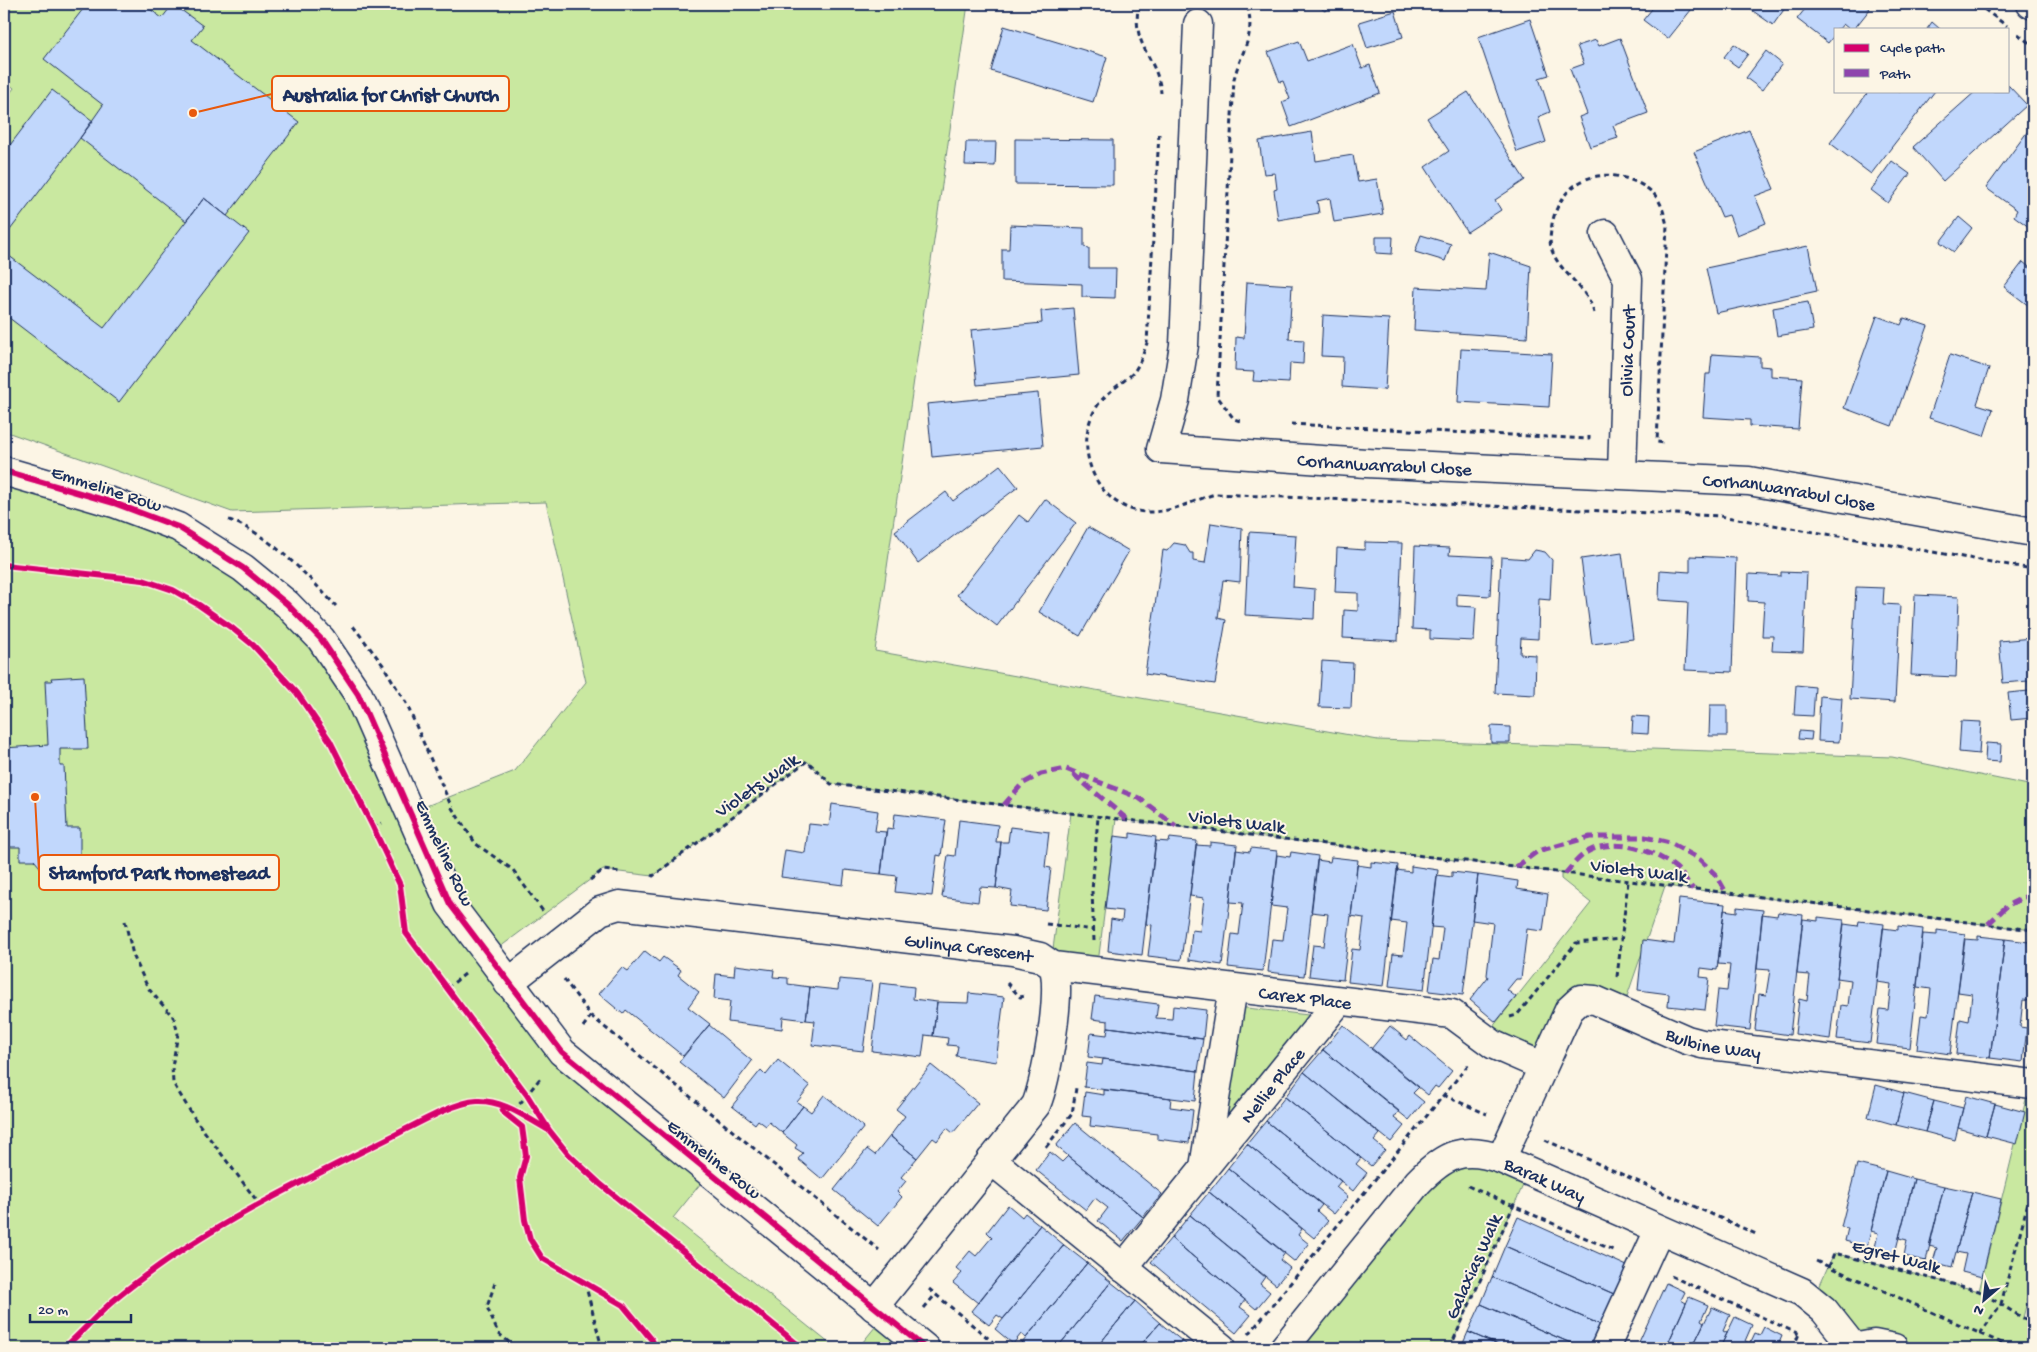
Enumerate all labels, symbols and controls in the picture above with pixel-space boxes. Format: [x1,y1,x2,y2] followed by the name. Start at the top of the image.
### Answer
[1834,28,2010,92] legend
[1880,40,1945,58] text: Cycle path
[1879,66,1911,84] text: Path
[272,76,509,111] callout: Australia for Christ Church
[282,86,500,109] text: Australia for Christ Church
[1616,303,1643,397] street label: Olivia Court
[1296,450,1472,483] street label: Corhanwarrabul Close
[48,462,164,519] street label: Emmeline Row
[1702,471,1877,519] street label: Corhanwarrabul Close
[711,749,806,825] street label: Violets Walk
[408,797,478,911] street label: Emmeline Row
[1186,806,1288,841] street label: Violets Walk
[39,855,279,890] callout: Stamford Park Homestead
[1588,855,1690,890] street label: Violets Walk
[49,864,272,887] text: Stamford Park Homestead
[903,930,1037,971] street label: Gulinya Crescent
[1257,983,1353,1017] street label: Carex Place
[1660,1024,1762,1066] street label: Bulbine Way
[1237,1044,1312,1129] street label: Nellie Place
[661,1116,765,1206] street label: Emmeline Row
[1499,1153,1589,1210] street label: Barak Way
[1442,1210,1509,1324] street label: Galaxias Walk
[1849,1236,1944,1282] street label: Egret Walk
[1960,1274,2010,1324] north arrow
[30,1292,131,1324] scale bar
[1971,1300,1987,1319] text: N
[38,1302,68,1320] text: 20 m

